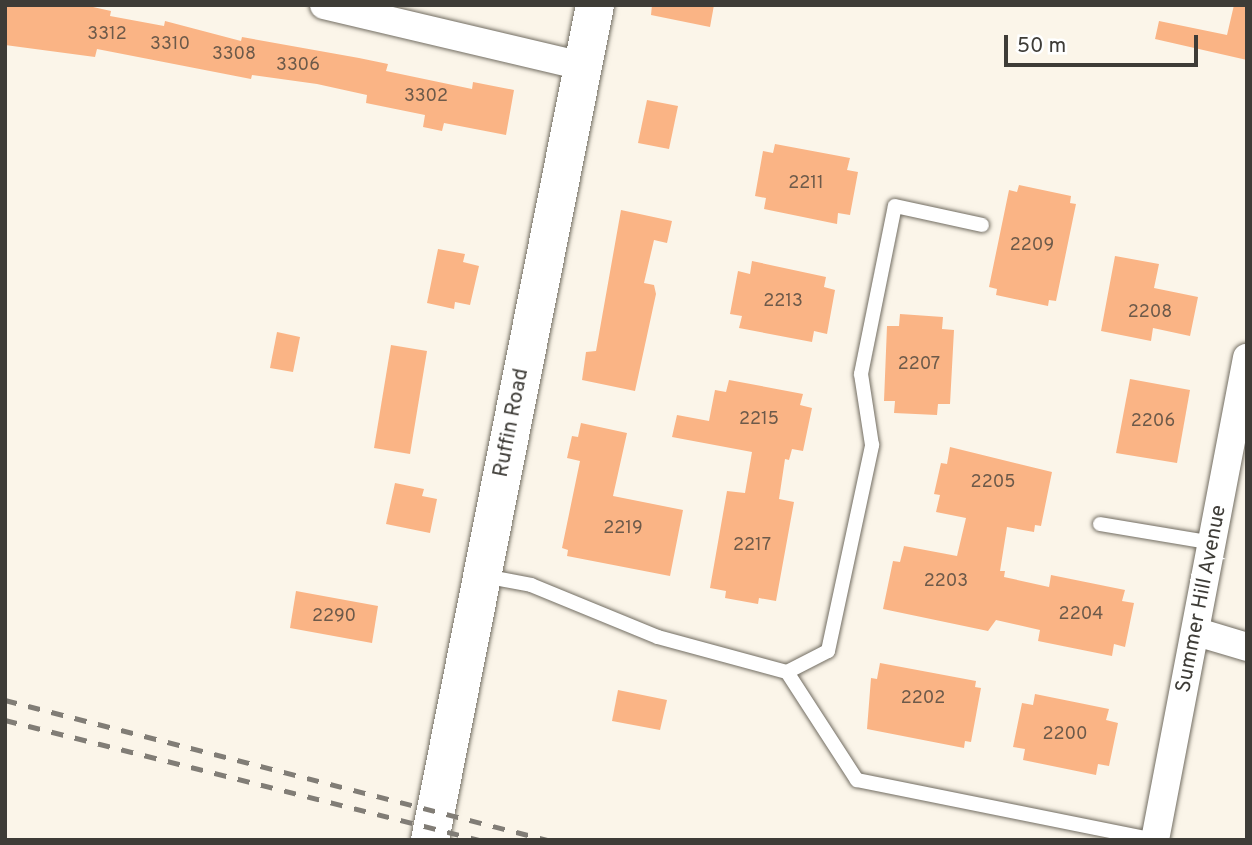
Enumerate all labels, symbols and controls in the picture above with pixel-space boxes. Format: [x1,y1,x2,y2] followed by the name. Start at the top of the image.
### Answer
[1007,21,1201,65] scale bar
[87,24,127,46] house number: 3312
[1017,33,1066,60] text: 50 m
[150,34,190,56] house number: 3310
[212,44,256,66] house number: 3308
[276,55,320,77] house number: 3306
[404,86,448,108] house number: 3302
[788,173,824,195] house number: 2211
[1010,235,1054,257] house number: 2209
[763,291,803,313] house number: 2213
[1128,302,1172,324] house number: 2208
[898,354,940,376] house number: 2207
[489,366,535,480] street label: Ruffin Road
[739,409,779,431] house number: 2215
[1131,411,1175,433] house number: 2206
[971,472,1015,494] house number: 2205
[1171,503,1233,695] street label: Summer Hill Avenue
[603,518,643,540] house number: 2219
[733,535,771,557] house number: 2217
[924,571,968,593] house number: 2203
[1059,604,1103,626] house number: 2204
[312,606,356,628] house number: 2290
[901,688,945,710] house number: 2202
[1043,724,1087,746] house number: 2200

